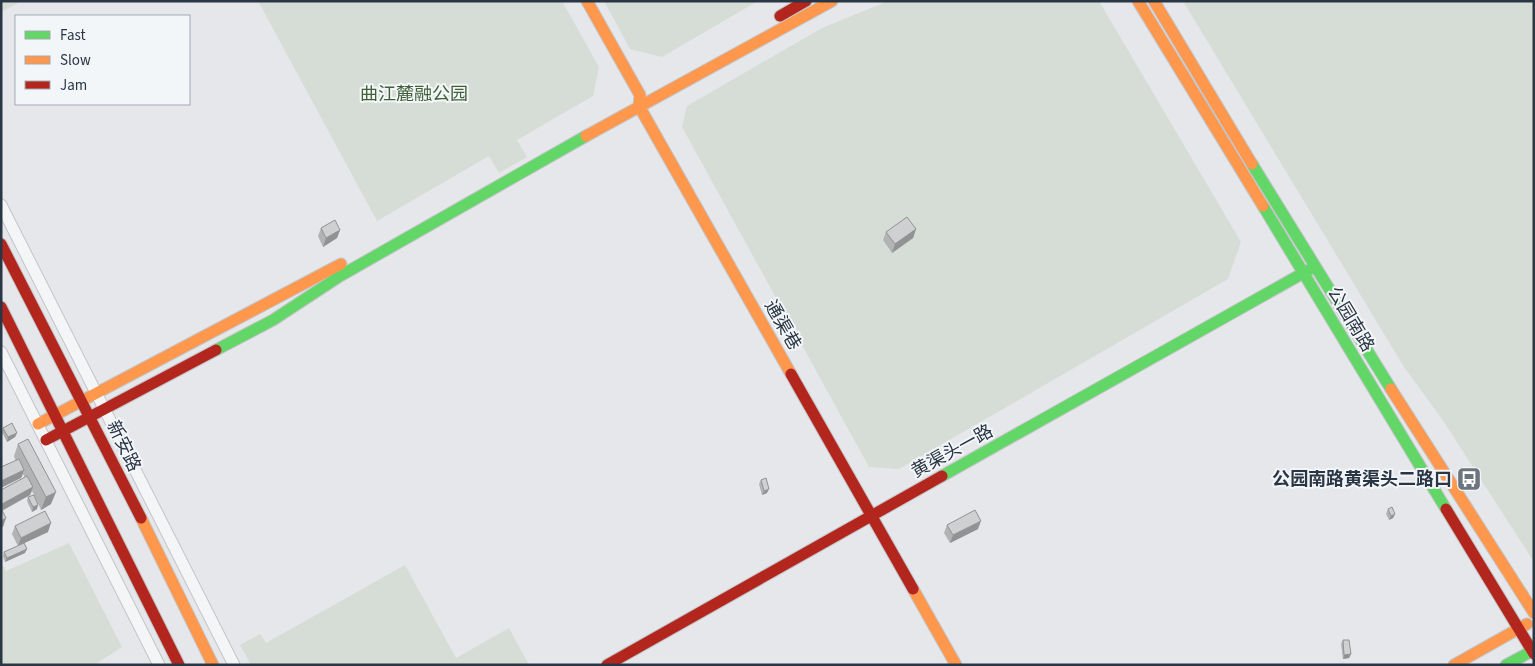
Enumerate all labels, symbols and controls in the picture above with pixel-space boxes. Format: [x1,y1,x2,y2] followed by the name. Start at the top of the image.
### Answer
[15,15,190,105] legend
[60,25,86,46] text: Fast
[60,50,91,71] text: Slow
[60,75,87,96] text: Jam
[360,82,468,107] park label: 曲江麓融公园
[1321,282,1380,357] street label: 公园南路
[758,296,807,355] street label: 通渠巷
[100,416,147,476] street label: 新安路
[907,419,998,484] street label: 黄渠头一路
[1456,466,1482,492] bus stop icon: 公园南路黄渠头二路口
[1272,467,1452,492] place label: 公园南路黄渠头二路口

